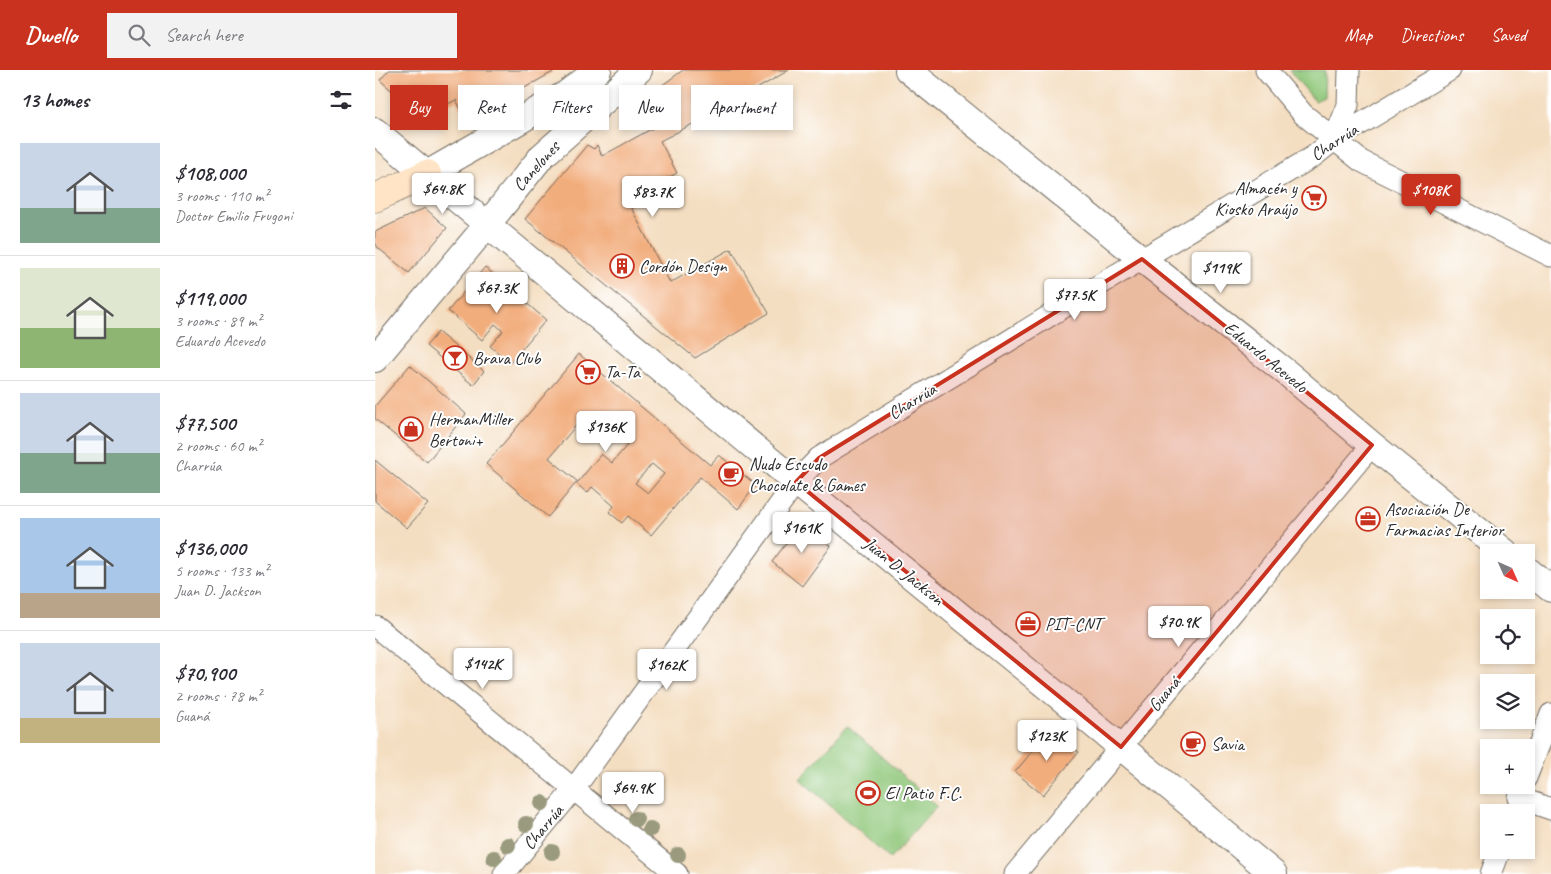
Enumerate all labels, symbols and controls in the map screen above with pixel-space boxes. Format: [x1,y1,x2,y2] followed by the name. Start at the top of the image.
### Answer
[107,13,457,58] search box
[25,20,77,50] text: Dwello
[125,21,153,49] icon: search
[165,23,243,47] text: Search here
[1345,24,1372,46] text: Map
[1400,24,1463,46] text: Directions
[1491,24,1526,46] text: Saved
[390,85,448,130] chip: Buy
[458,85,524,130] chip: Rent
[534,85,609,130] chip: Filters
[619,85,681,130] chip: New
[691,85,793,130] chip: Apartment
[327,86,355,114] icon: filters
[20,87,89,113] text: 13 homes
[1306,118,1363,165] street label: Charrúa
[508,135,565,196] street label: Canelones
[175,160,245,186] text: $108,000
[60,163,120,223] icon: home
[402,172,484,215] pin: $64.8K
[1396,174,1466,216] pin: $108K
[612,176,694,218] pin: $83.7K
[1215,177,1299,220] place label: Almacén y Kiosko Araújo
[423,179,463,199] text: $64.8K
[1413,180,1449,200] text: $108K
[633,182,673,202] text: $83.7K
[1301,185,1327,211] supermarket icon: Almacén y Kiosko Araújo
[175,186,269,206] text: 3 rooms · 110 m²
[175,206,292,226] text: Doctor Emilio Frugoni
[1186,252,1256,294] pin: $119K
[609,253,635,279] building icon: Cordón Design
[639,255,728,277] place label: Cordón Design
[1203,258,1239,278] text: $119K
[456,272,538,314] pin: $67.3K
[477,278,517,298] text: $67.3K
[1034,278,1116,321] pin: $77.5K
[175,285,245,311] text: $119,000
[1055,285,1095,305] text: $77.5K
[60,288,120,348] icon: home
[175,311,261,331] text: 3 rooms · 89 m²
[1220,317,1313,398] street label: Eduardo Acevedo
[175,331,265,351] text: Eduardo Acevedo
[442,345,468,371] bar icon: Brava Club
[473,347,542,369] place label: Brava Club
[575,359,601,385] supermarket icon: Ta-Ta
[605,361,641,383] place label: Ta-Ta
[884,377,941,424] street label: Charrúa
[429,408,514,451] place label: HermanMiller Bertoni+
[175,410,235,436] text: $77,500
[571,410,641,453] pin: $136K
[60,413,120,473] icon: home
[398,416,424,442] shop icon: HermanMiller Bertoni+
[587,417,625,437] text: $136K
[175,436,261,456] text: 2 rooms · 60 m²
[749,453,867,496] place label: Nudo Escudo Chocolate & Games
[175,456,221,476] text: Charrúa
[718,461,744,487] cafe icon: Nudo Escudo Chocolate & Games
[1385,498,1505,541] place label: Asociación De Farmacias Interior
[1355,506,1381,532] office icon: Asociación De Farmacias Interior
[767,512,837,554] pin: $161K
[783,518,821,538] text: $161K
[859,531,949,610] street label: Juan D. Jackson
[175,535,246,561] text: $136,000
[60,538,120,598] icon: home
[1480,544,1535,599] north arrow
[1480,544,1535,859] map controls
[175,561,269,581] text: 5 rooms · 133 m²
[175,581,261,601] text: Juan D. Jackson
[1138,606,1220,648] pin: $70.9K
[1480,609,1535,664] button: locate
[1015,611,1041,637] office icon: PIT-CNT
[1159,612,1199,632] text: $70.9K
[1045,613,1106,635] place label: PIT-CNT
[448,648,518,690] pin: $142K
[632,648,702,691] pin: $162K
[465,654,501,674] text: $142K
[648,655,686,675] text: $162K
[175,660,236,686] text: $70,900
[60,663,120,723] icon: home
[1143,671,1186,716] street label: Guaná
[1480,674,1535,729] button: layers
[175,686,261,706] text: 2 rooms · 78 m²
[175,706,209,726] text: Guaná
[1012,720,1082,762] pin: $123K
[1029,726,1065,746] text: $123K
[1180,731,1206,757] cafe icon: Savia
[1211,733,1245,755] place label: Savia
[1480,739,1535,794] button: +
[592,772,674,814] pin: $64.9K
[613,778,653,798] text: $64.9K
[855,780,881,806] sports icon: El Patio F.C.
[885,782,962,804] place label: El Patio F.C.
[518,799,569,854] street label: Charrúa
[1480,804,1535,859] button: −

